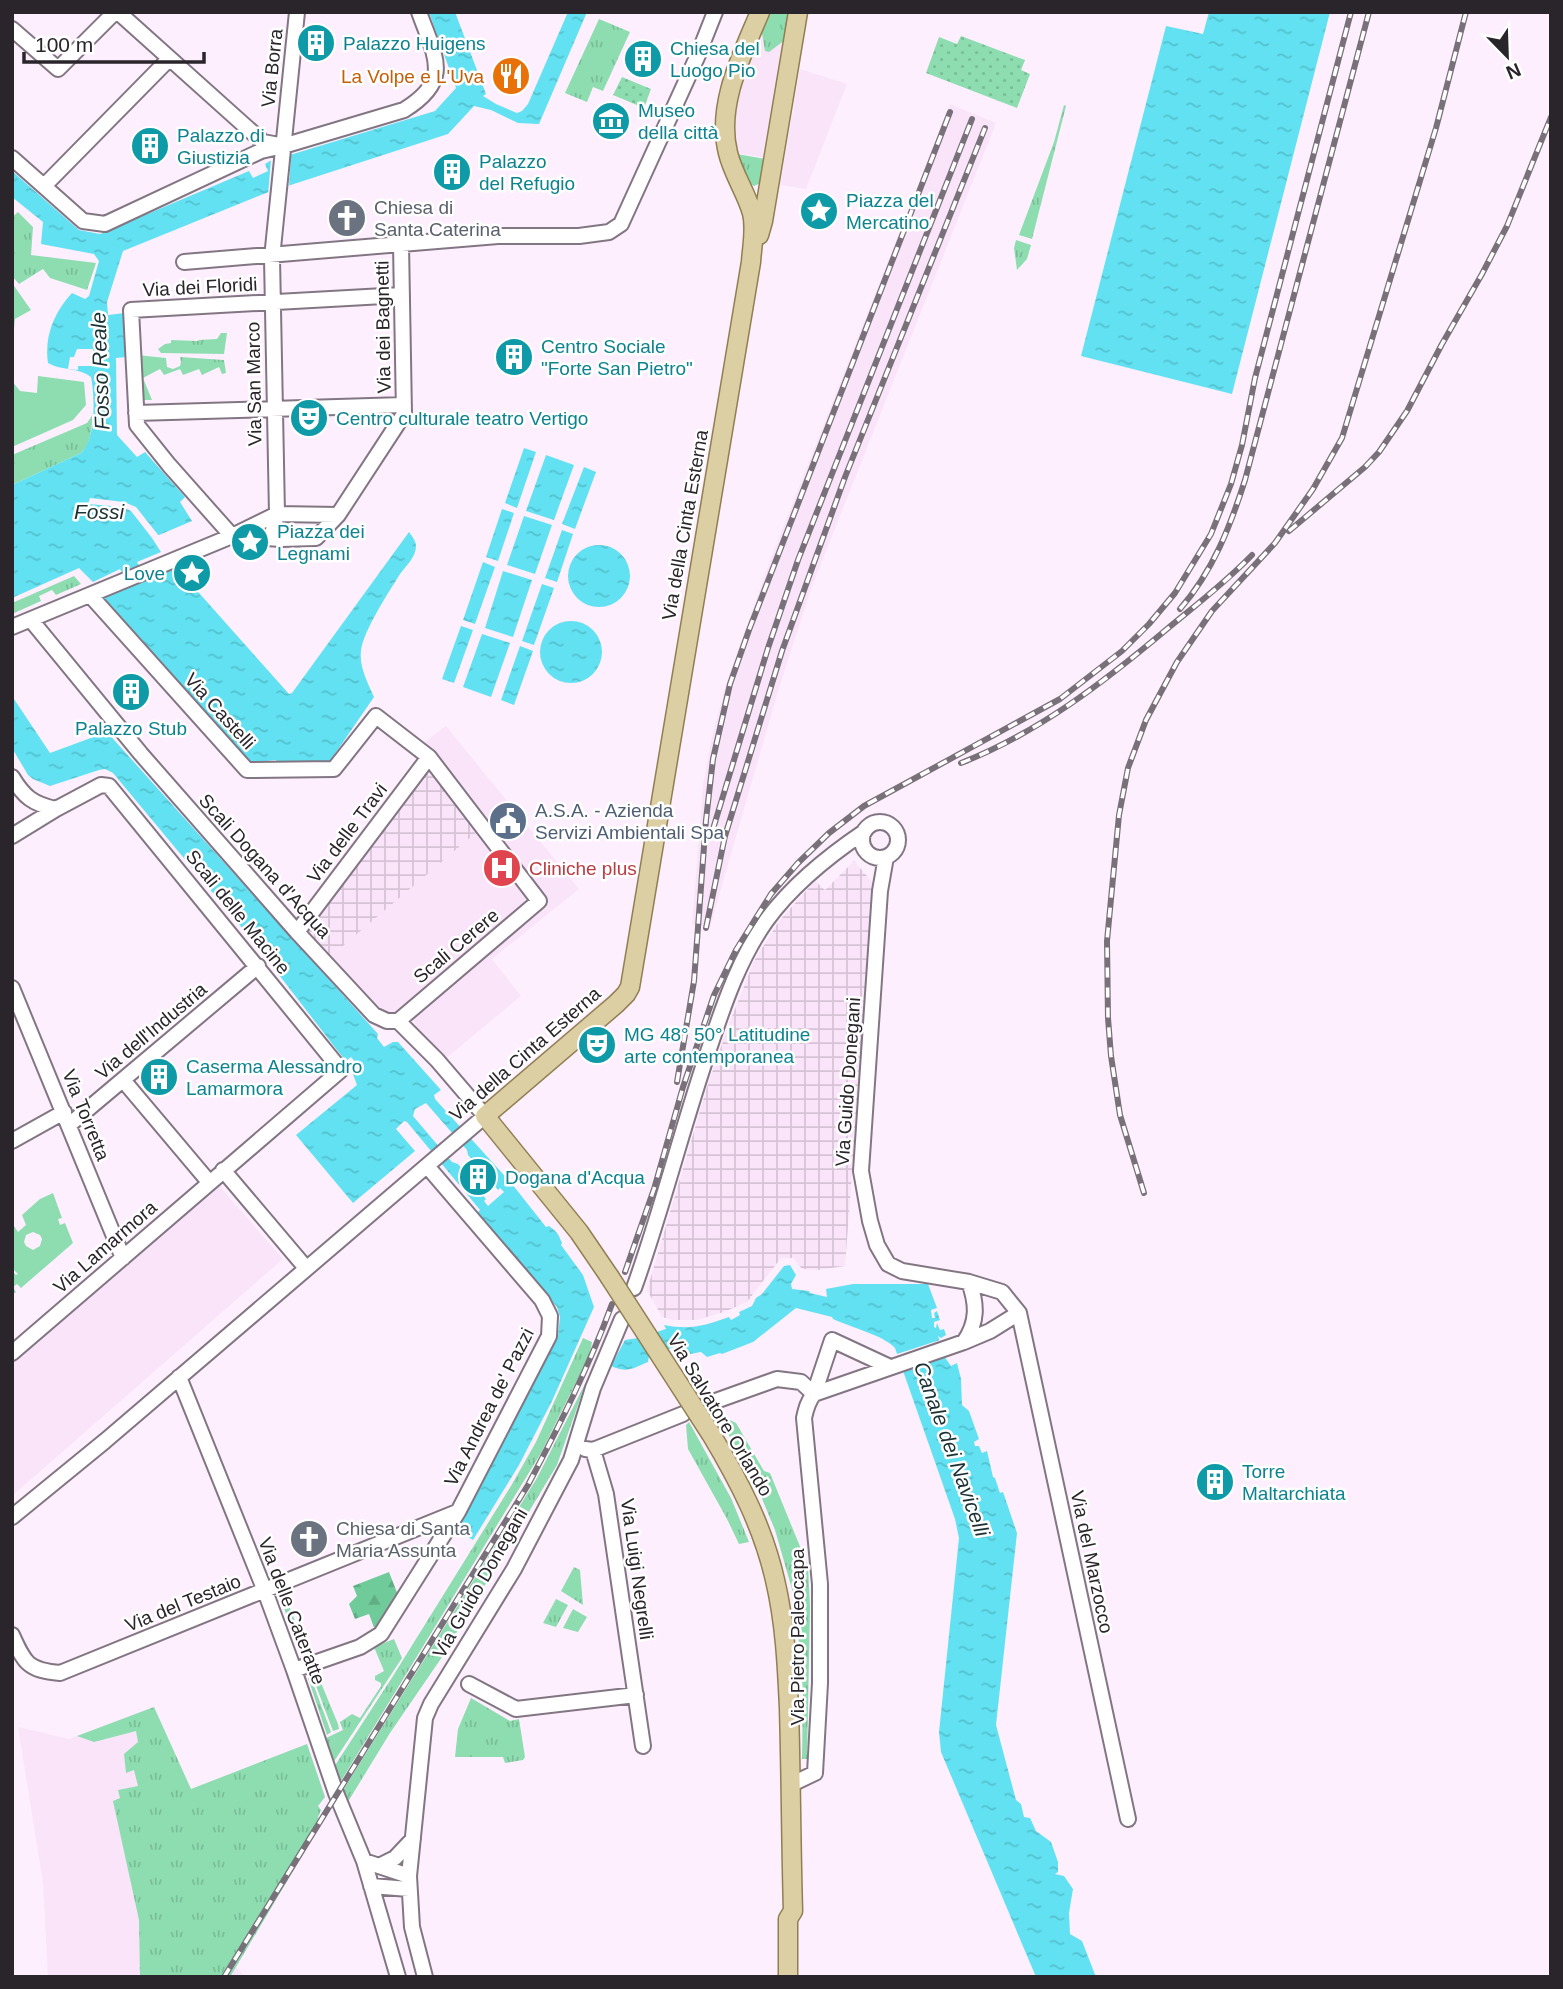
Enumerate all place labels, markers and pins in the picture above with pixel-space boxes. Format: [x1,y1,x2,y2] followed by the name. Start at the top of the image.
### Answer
[295,22,337,64] building icon: Palazzo Huigens
[343,33,486,54] place label: Palazzo Huigens
[622,38,664,80] building icon: Chiesa del Luogo Pio
[670,38,760,81] place label: Chiesa del Luogo Pio
[490,55,532,97] restaurant icon: La Volpe e L'Uva
[341,66,484,87] place label: La Volpe e L'Uva
[590,100,632,142] museum icon: Museo della città
[638,100,719,143] place label: Museo della città
[129,125,171,167] building icon: Palazzo di Giustizia
[177,125,265,168] place label: Palazzo di Giustizia
[431,151,473,193] building icon: Palazzo del Refugio
[479,151,575,194] place label: Palazzo del Refugio
[798,190,840,232] place icon: Piazza del Mercatino
[846,190,934,233] place label: Piazza del Mercatino
[326,197,368,239] church icon: Chiesa di Santa Caterina
[374,197,501,240] place label: Chiesa di Santa Caterina
[493,336,535,378] building icon: Centro Sociale "Forte San Pietro"
[541,336,693,379] place label: Centro Sociale "Forte San Pietro"
[288,397,330,439] theatre icon: Centro culturale teatro Vertigo
[336,408,588,429] place label: Centro culturale teatro Vertigo
[229,521,271,563] place icon: Piazza dei Legnami
[277,521,365,564] place label: Piazza dei Legnami
[171,552,213,594] place icon: Love
[124,563,165,584] place label: Love
[110,671,152,713] building icon: Palazzo Stub
[75,718,187,739] place label: Palazzo Stub
[487,800,529,842] public building icon: A.S.A. - Azienda Servizi Ambientali Spa
[535,800,724,843] place label: A.S.A. - Azienda Servizi Ambientali Spa
[481,847,523,889] hospital icon: Cliniche plus
[529,858,637,879] place label: Cliniche plus
[576,1024,618,1066] theatre icon: MG 48° 50° Latitudine arte contemporanea
[624,1024,810,1067] place label: MG 48° 50° Latitudine arte contemporanea
[138,1056,180,1098] building icon: Caserma Alessandro Lamarmora
[186,1056,362,1099] place label: Caserma Alessandro Lamarmora
[457,1156,499,1198] building icon: Dogana d'Acqua
[505,1167,645,1188] place label: Dogana d'Acqua
[1194,1461,1236,1503] building icon: Torre Maltarchiata
[1242,1461,1346,1504] place label: Torre Maltarchiata
[288,1518,330,1560] church icon: Chiesa di Santa Maria Assunta
[336,1518,471,1561] place label: Chiesa di Santa Maria Assunta

